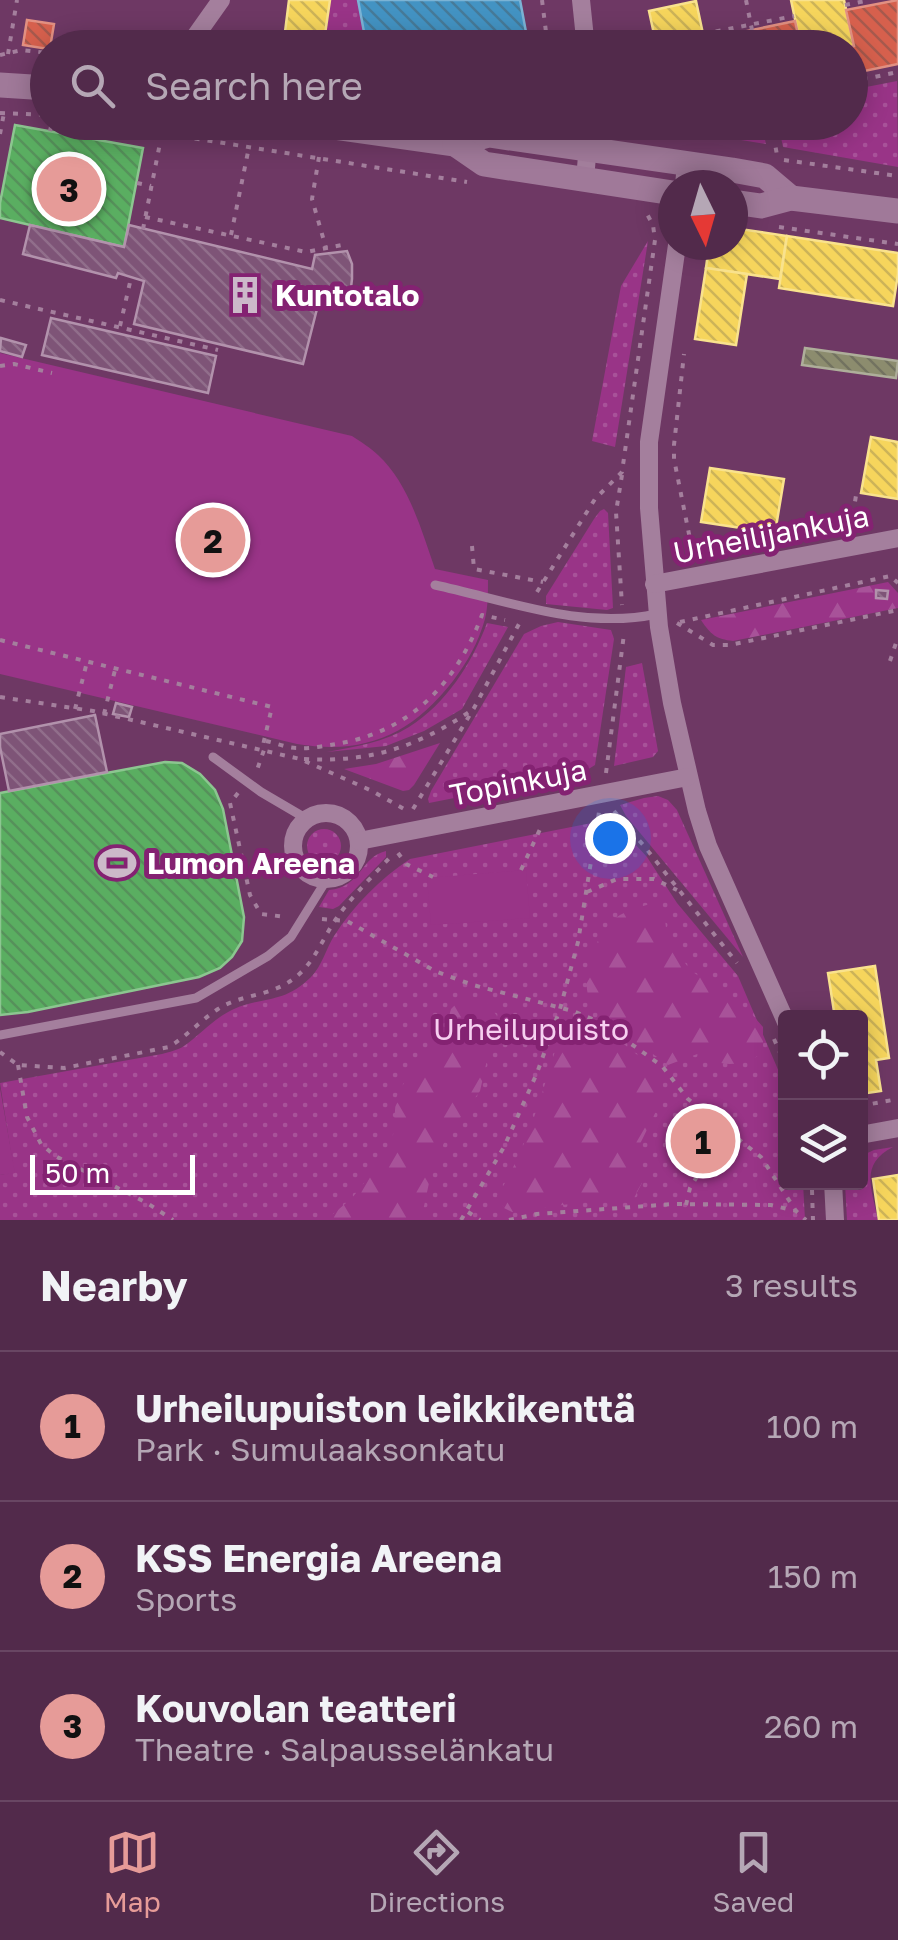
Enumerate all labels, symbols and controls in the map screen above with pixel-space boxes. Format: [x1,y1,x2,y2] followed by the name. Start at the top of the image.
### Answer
[30,30,868,140] search box
[65,58,120,113] icon: search
[145,63,363,108] text: Search here
[36,152,102,226] pin: 3
[658,170,748,260] north arrow
[224,274,266,316] building icon: Kuntotalo
[275,277,419,313] place label: Kuntotalo
[670,497,872,571] street label: Urheilijankuja
[180,502,246,578] pin: 2
[446,751,590,813] street label: Topinkuja
[585,813,636,864] your location
[96,842,138,884] sports icon: Lumon Areena
[147,845,355,881] place label: Lumon Areena
[778,1010,868,1190] map controls
[778,1010,868,1100] button: locate
[433,1011,629,1047] park label: Urheilupuisto
[778,1100,868,1190] button: layers
[670,1104,736,1178] pin: 1
[30,1150,195,1194] scale bar
[45,1156,110,1189] text: 50 m
[40,1260,188,1310] text: Nearby
[725,1266,858,1304] text: 3 results
[135,1385,635,1430] text: Urheilupuiston leikkikenttä
[64,1407,81,1445] text: 1
[766,1407,858,1445] text: 100 m
[135,1430,505,1468] text: Park · Sumulaaksonkatu
[135,1535,502,1580] text: KSS Energia Areena
[63,1557,82,1595] text: 2
[768,1557,858,1595] text: 150 m
[135,1580,237,1618] text: Sports
[135,1685,457,1730] text: Kouvolan teatteri
[63,1707,82,1745] text: 3
[764,1707,858,1745] text: 260 m
[135,1730,554,1768] text: Theatre · Salpausselänkatu
[104,1825,161,1918] tab: Map
[368,1825,505,1918] tab: Directions
[712,1825,794,1918] tab: Saved

